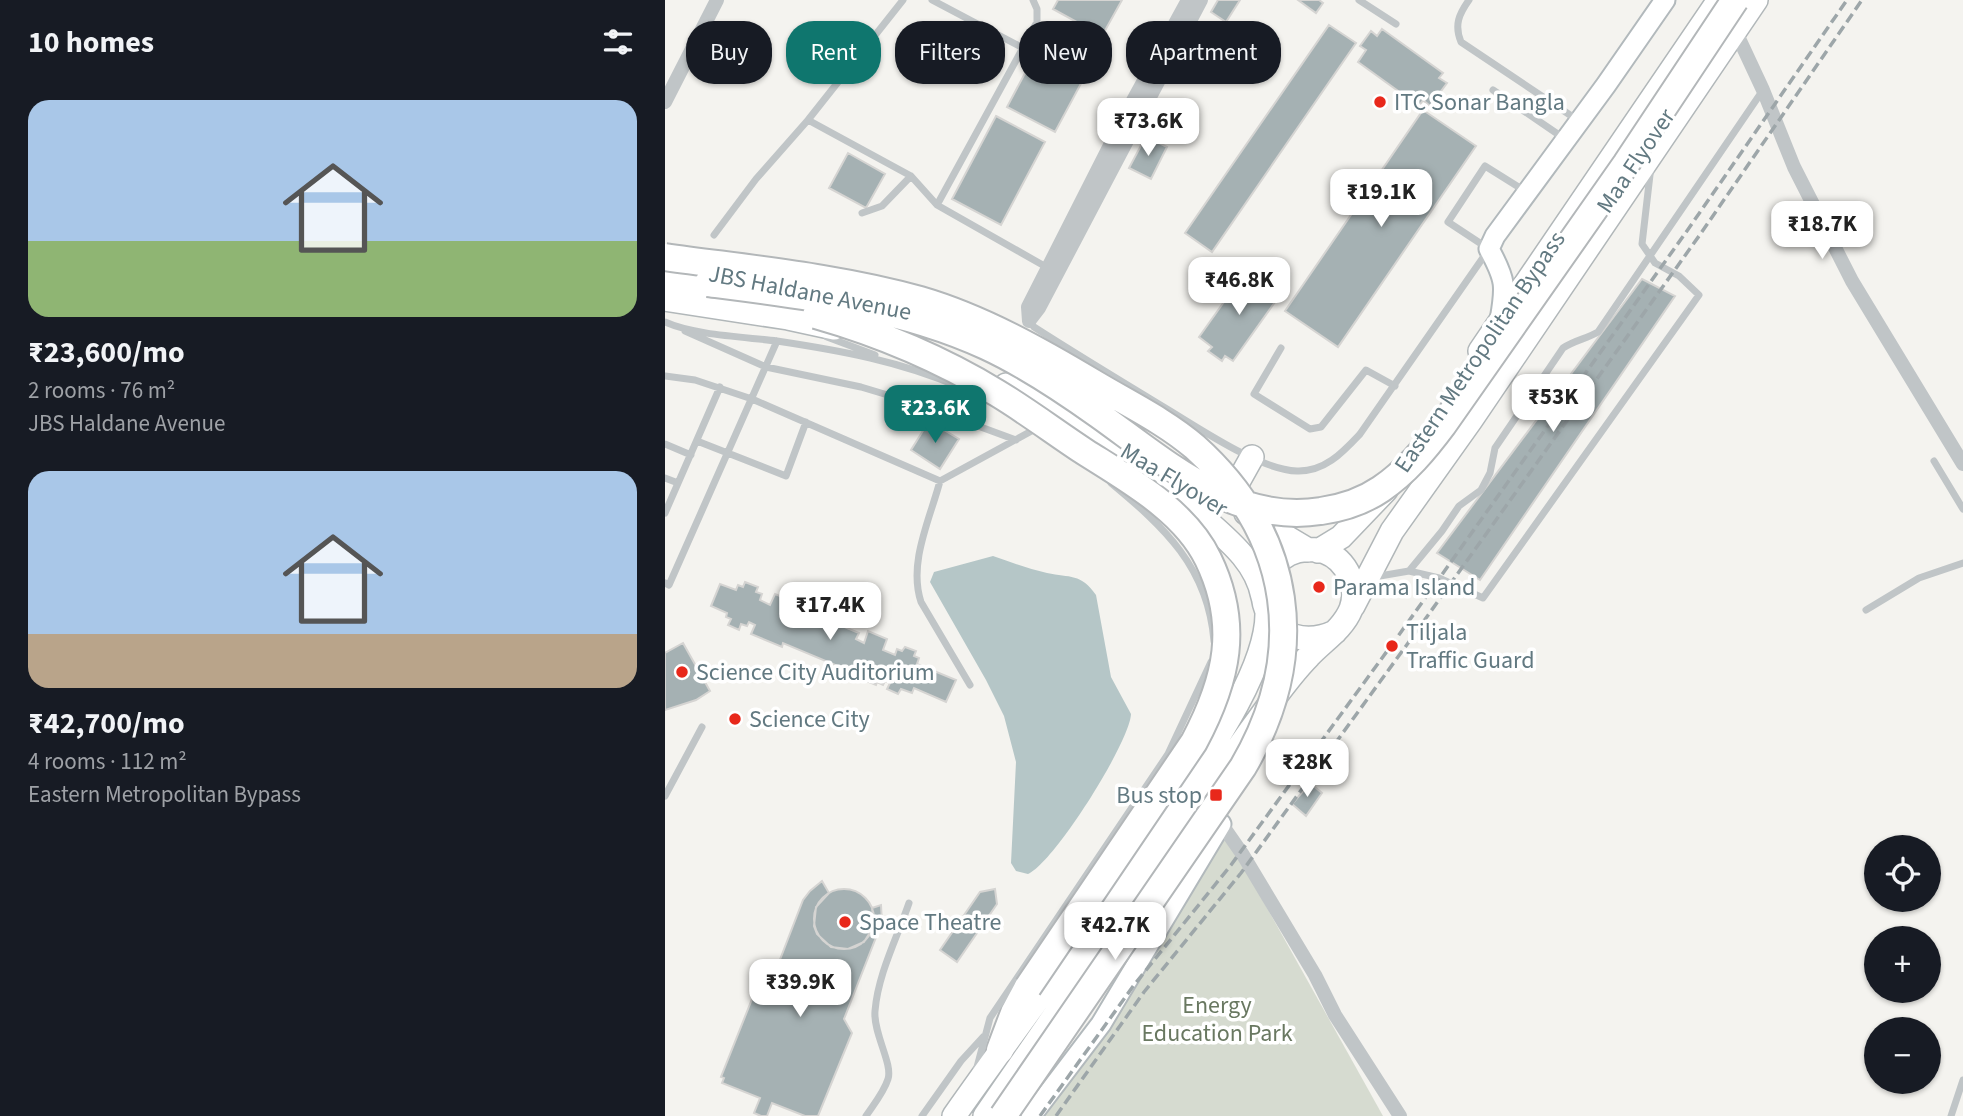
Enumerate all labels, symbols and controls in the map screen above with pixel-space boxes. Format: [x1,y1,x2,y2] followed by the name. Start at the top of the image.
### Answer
[28,21,154,64] text: 10 homes
[686,21,772,84] chip: Buy
[786,21,881,84] chip: Rent
[895,21,1005,84] chip: Filters
[1019,21,1112,84] chip: New
[1126,21,1281,84] chip: Apartment
[599,23,637,61] icon: filters
[1394,85,1565,120] place label: ITC Sonar Bangla
[1372,94,1388,110] marker: ITC Sonar Bangla
[1091,99,1205,158] pin: ₹73.6K
[1588,101,1684,220] street label: Maa Flyover
[1113,104,1183,137] text: ₹73.6K
[270,145,396,271] icon: home
[1324,170,1438,229] pin: ₹19.1K
[1346,175,1416,208] text: ₹19.1K
[1765,202,1879,261] pin: ₹18.7K
[1787,207,1857,240] text: ₹18.7K
[1386,224,1574,480] street label: Eastern Metropolitan Bypass
[706,256,914,330] street label: JBS Haldane Avenue
[1182,258,1296,317] pin: ₹46.8K
[1204,263,1274,296] text: ₹46.8K
[28,331,185,374] text: ₹23,600/mo
[28,374,175,407] text: 2 rooms · 76 m²
[1512,374,1594,434] pin: ₹53K
[1528,380,1578,413] text: ₹53K
[878,386,992,445] pin: ₹23.6K
[900,391,970,424] text: ₹23.6K
[28,407,225,440] text: JBS Haldane Avenue
[1114,434,1235,526] street label: Maa Flyover
[270,516,396,642] icon: home
[1333,570,1475,605] place label: Parama Island
[1311,579,1327,595] marker: Parama Island
[773,582,887,642] pin: ₹17.4K
[795,588,865,621] text: ₹17.4K
[1406,615,1534,678] place label: Tiljala Traffic Guard
[1384,638,1400,654] marker: Tiljala Traffic Guard
[696,655,935,690] place label: Science City Auditorium
[674,664,690,680] marker: Science City Auditorium
[28,702,185,745] text: ₹42,700/mo
[749,702,870,737] place label: Science City
[727,711,743,727] marker: Science City
[1266,740,1348,799] pin: ₹28K
[28,745,187,778] text: 4 rooms · 112 m²
[1282,745,1332,778] text: ₹28K
[28,778,301,811] text: Eastern Metropolitan Bypass
[1116,778,1202,813] place label: Bus stop
[1208,787,1224,803] marker: Bus stop
[1864,835,1941,1094] map controls
[1864,835,1941,912] button: locate
[1058,902,1172,962] pin: ₹42.7K
[859,905,1001,940] place label: Space Theatre
[1080,908,1150,941] text: ₹42.7K
[837,914,853,930] marker: Space Theatre
[1864,926,1941,1003] button: +
[743,960,857,1019] pin: ₹39.9K
[765,965,835,998] text: ₹39.9K
[1141,988,1293,1051] park label: Energy Education Park
[1864,1017,1941,1094] button: −

